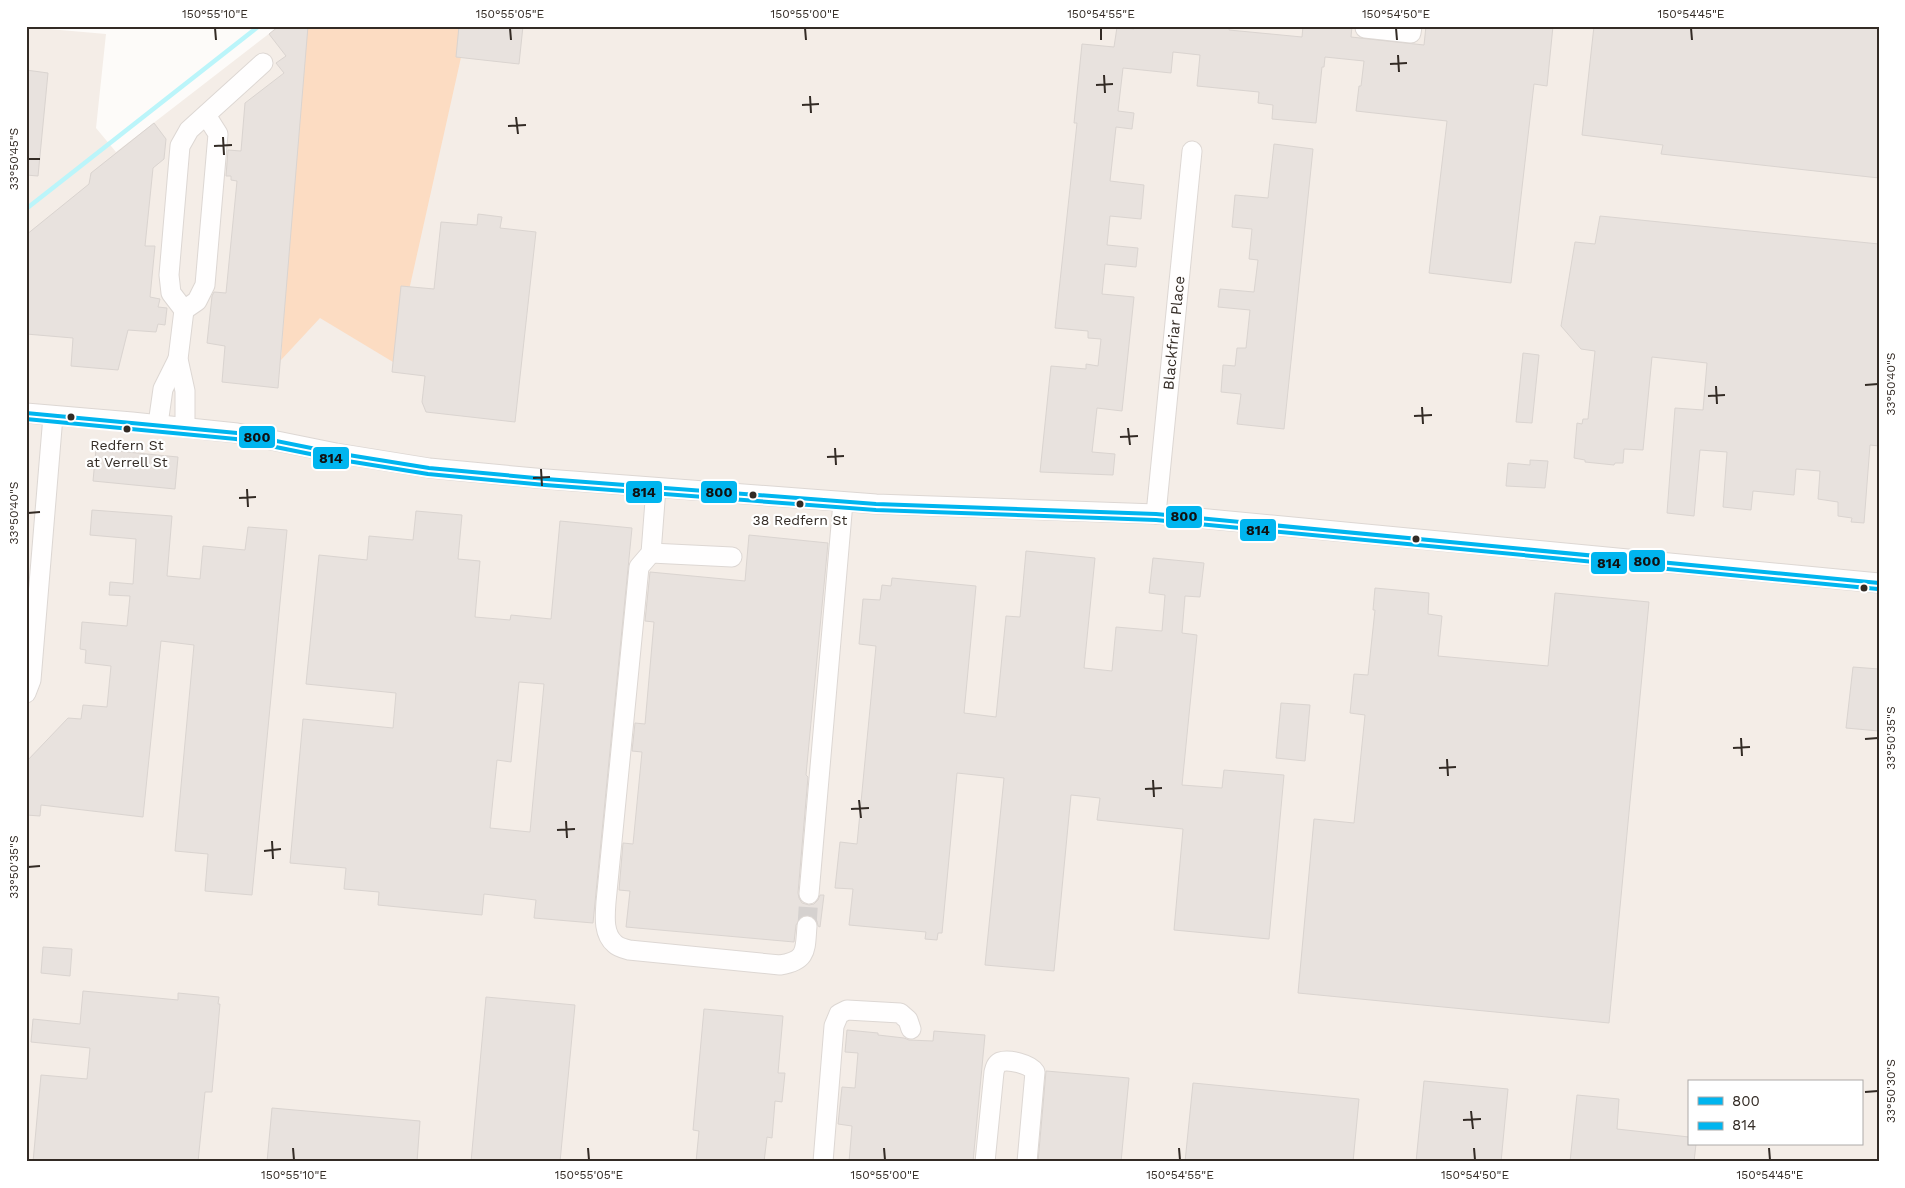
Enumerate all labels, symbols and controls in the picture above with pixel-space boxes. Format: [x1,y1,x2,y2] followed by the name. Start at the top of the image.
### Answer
[182,7,248,21] text: 150°55'10"E
[476,7,545,21] text: 150°55'05"E
[771,7,840,21] text: 150°55'00"E
[1067,7,1135,21] text: 150°54'55"E
[1362,7,1430,21] text: 150°54'50"E
[1658,7,1725,21] text: 150°54'45"E
[7,128,21,190] text: 33°50'45"S
[1159,275,1189,391] street label: Blackfriar Place
[1884,352,1898,416] text: 33°50'40"S
[66,412,76,422] unlabelled marker
[122,424,132,434] marker: Redfern St at Verrell St
[238,425,276,449] line badge: 800
[244,429,270,445] text: 800
[86,437,168,470] place label: Redfern St at Verrell St
[312,446,350,470] line badge: 814
[319,450,343,466] text: 814
[625,480,663,504] line badge: 814
[700,480,738,504] line badge: 800
[7,481,21,545] text: 33°50'40"S
[632,484,656,500] text: 814
[706,484,732,500] text: 800
[748,490,758,500] unlabelled marker
[795,499,805,509] marker: 38 Redfern St
[1165,505,1203,529] line badge: 800
[1171,508,1197,524] text: 800
[753,512,848,528] place label: 38 Redfern St
[1239,518,1277,542] line badge: 814
[1246,522,1270,538] text: 814
[1411,534,1421,544] unlabelled marker
[1628,549,1666,573] line badge: 800
[1590,551,1628,575] line badge: 814
[1634,553,1660,569] text: 800
[1597,555,1621,571] text: 814
[1859,583,1869,593] unlabelled marker
[1884,706,1898,770] text: 33°50'35"S
[7,835,21,899] text: 33°50'35"S
[1884,1059,1898,1123] text: 33°50'30"S
[1688,1080,1862,1146] legend
[1732,1092,1760,1110] text: 800
[1732,1116,1756,1134] text: 814
[261,1168,327,1182] text: 150°55'10"E
[555,1168,624,1182] text: 150°55'05"E
[851,1168,920,1182] text: 150°55'00"E
[1146,1168,1214,1182] text: 150°54'55"E
[1441,1168,1509,1182] text: 150°54'50"E
[1737,1168,1804,1182] text: 150°54'45"E

